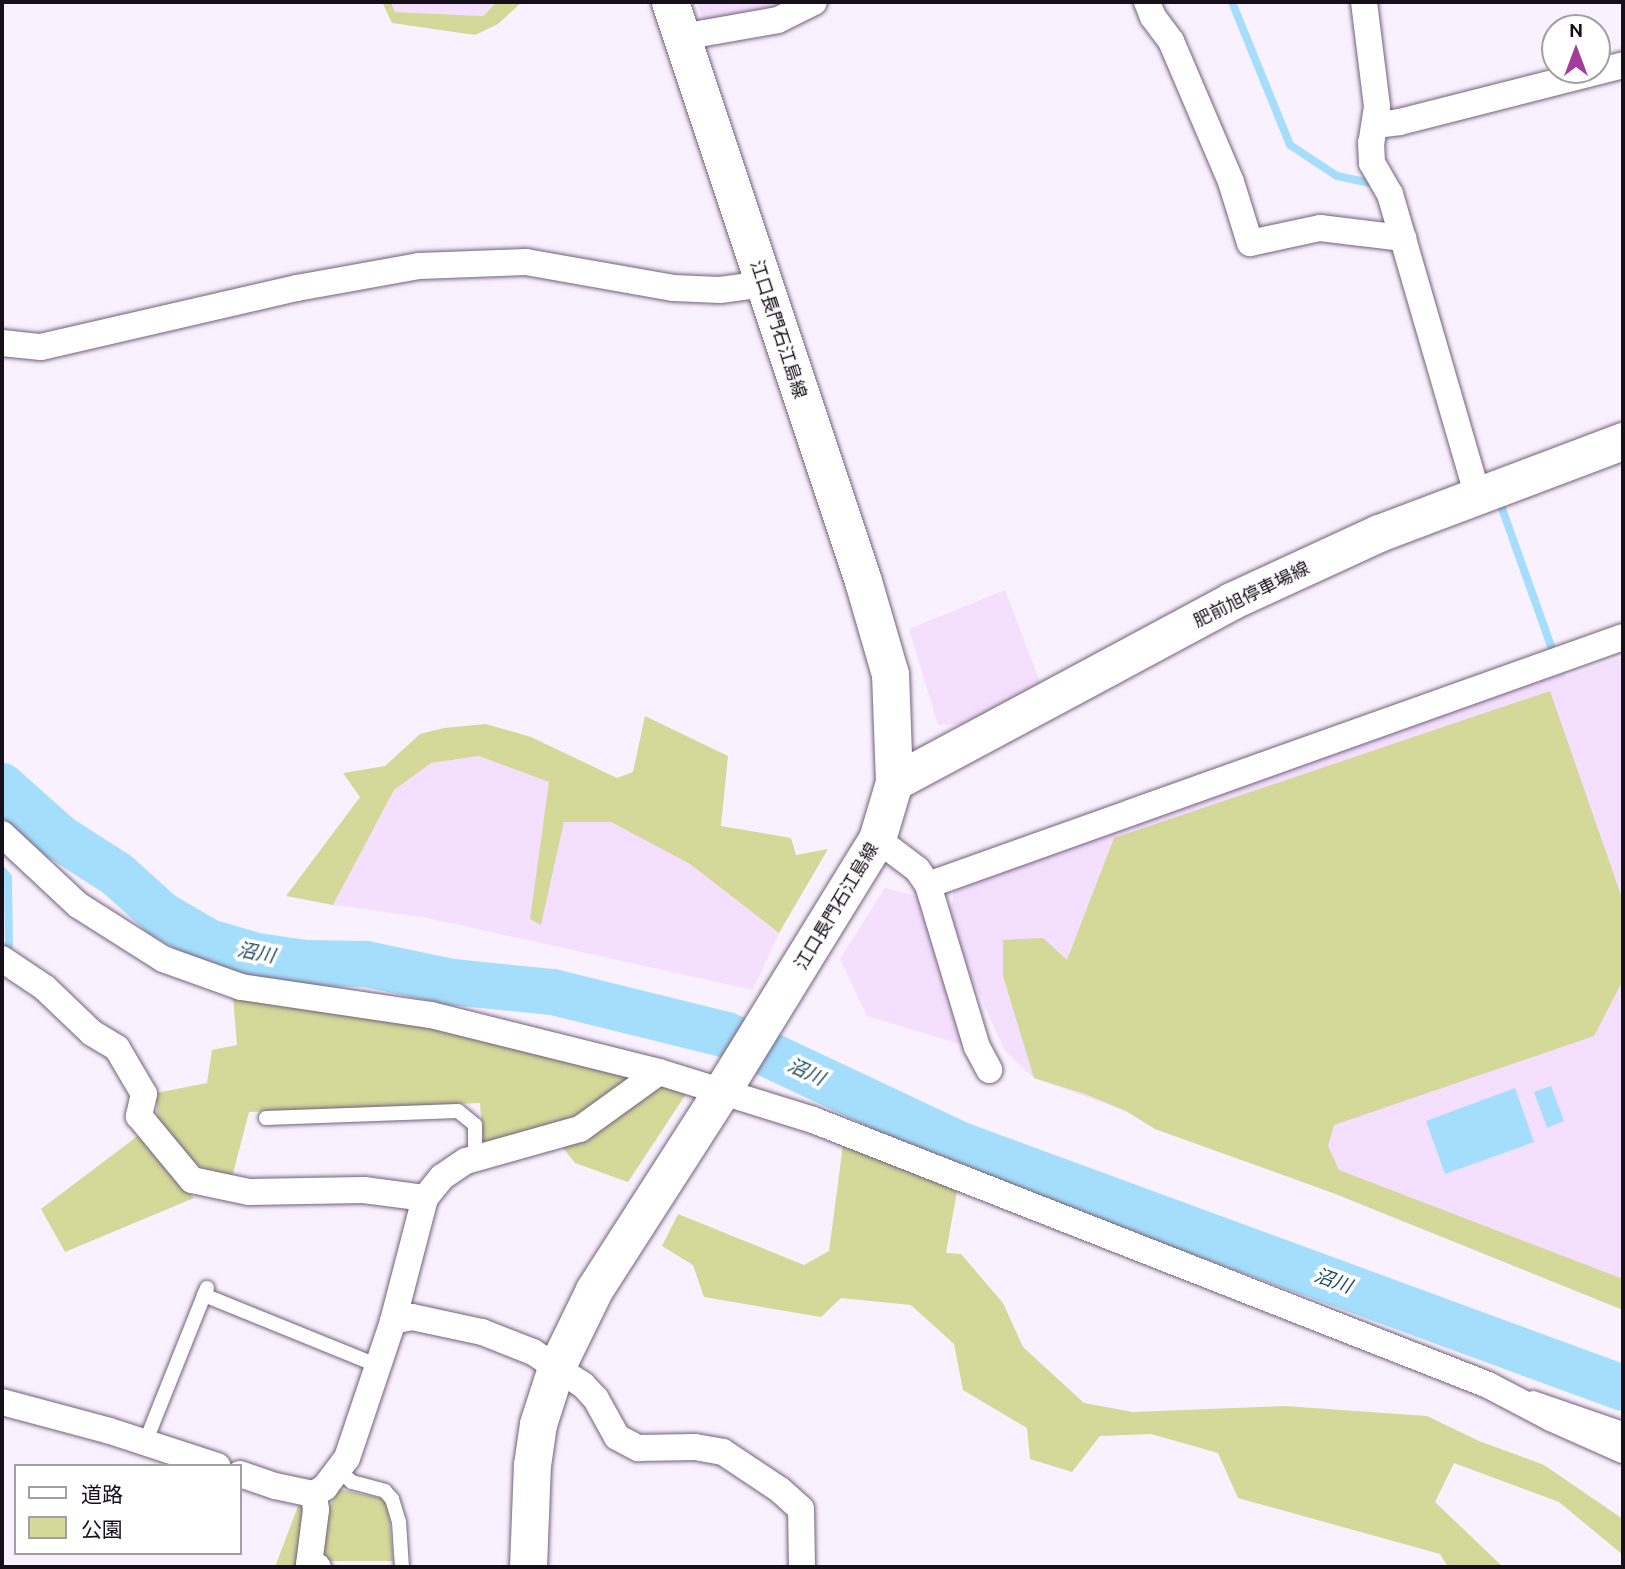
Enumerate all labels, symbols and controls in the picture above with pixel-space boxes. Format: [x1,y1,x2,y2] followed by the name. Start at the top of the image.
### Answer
[1541,14,1611,84] north arrow
[1569,19,1583,41] text: N
[746,257,812,401] street label: 江口長門石江島線
[1190,557,1312,631] street label: 肥前旭停車場線
[790,839,882,973] street label: 江口長門石江島線
[235,938,277,968] water label: 沼川
[784,1054,828,1090] water label: 沼川
[1311,1264,1355,1298] water label: 沼川
[14,1464,242,1555] legend
[81,1482,123,1506] text: 道路
[81,1517,123,1541] text: 公園

